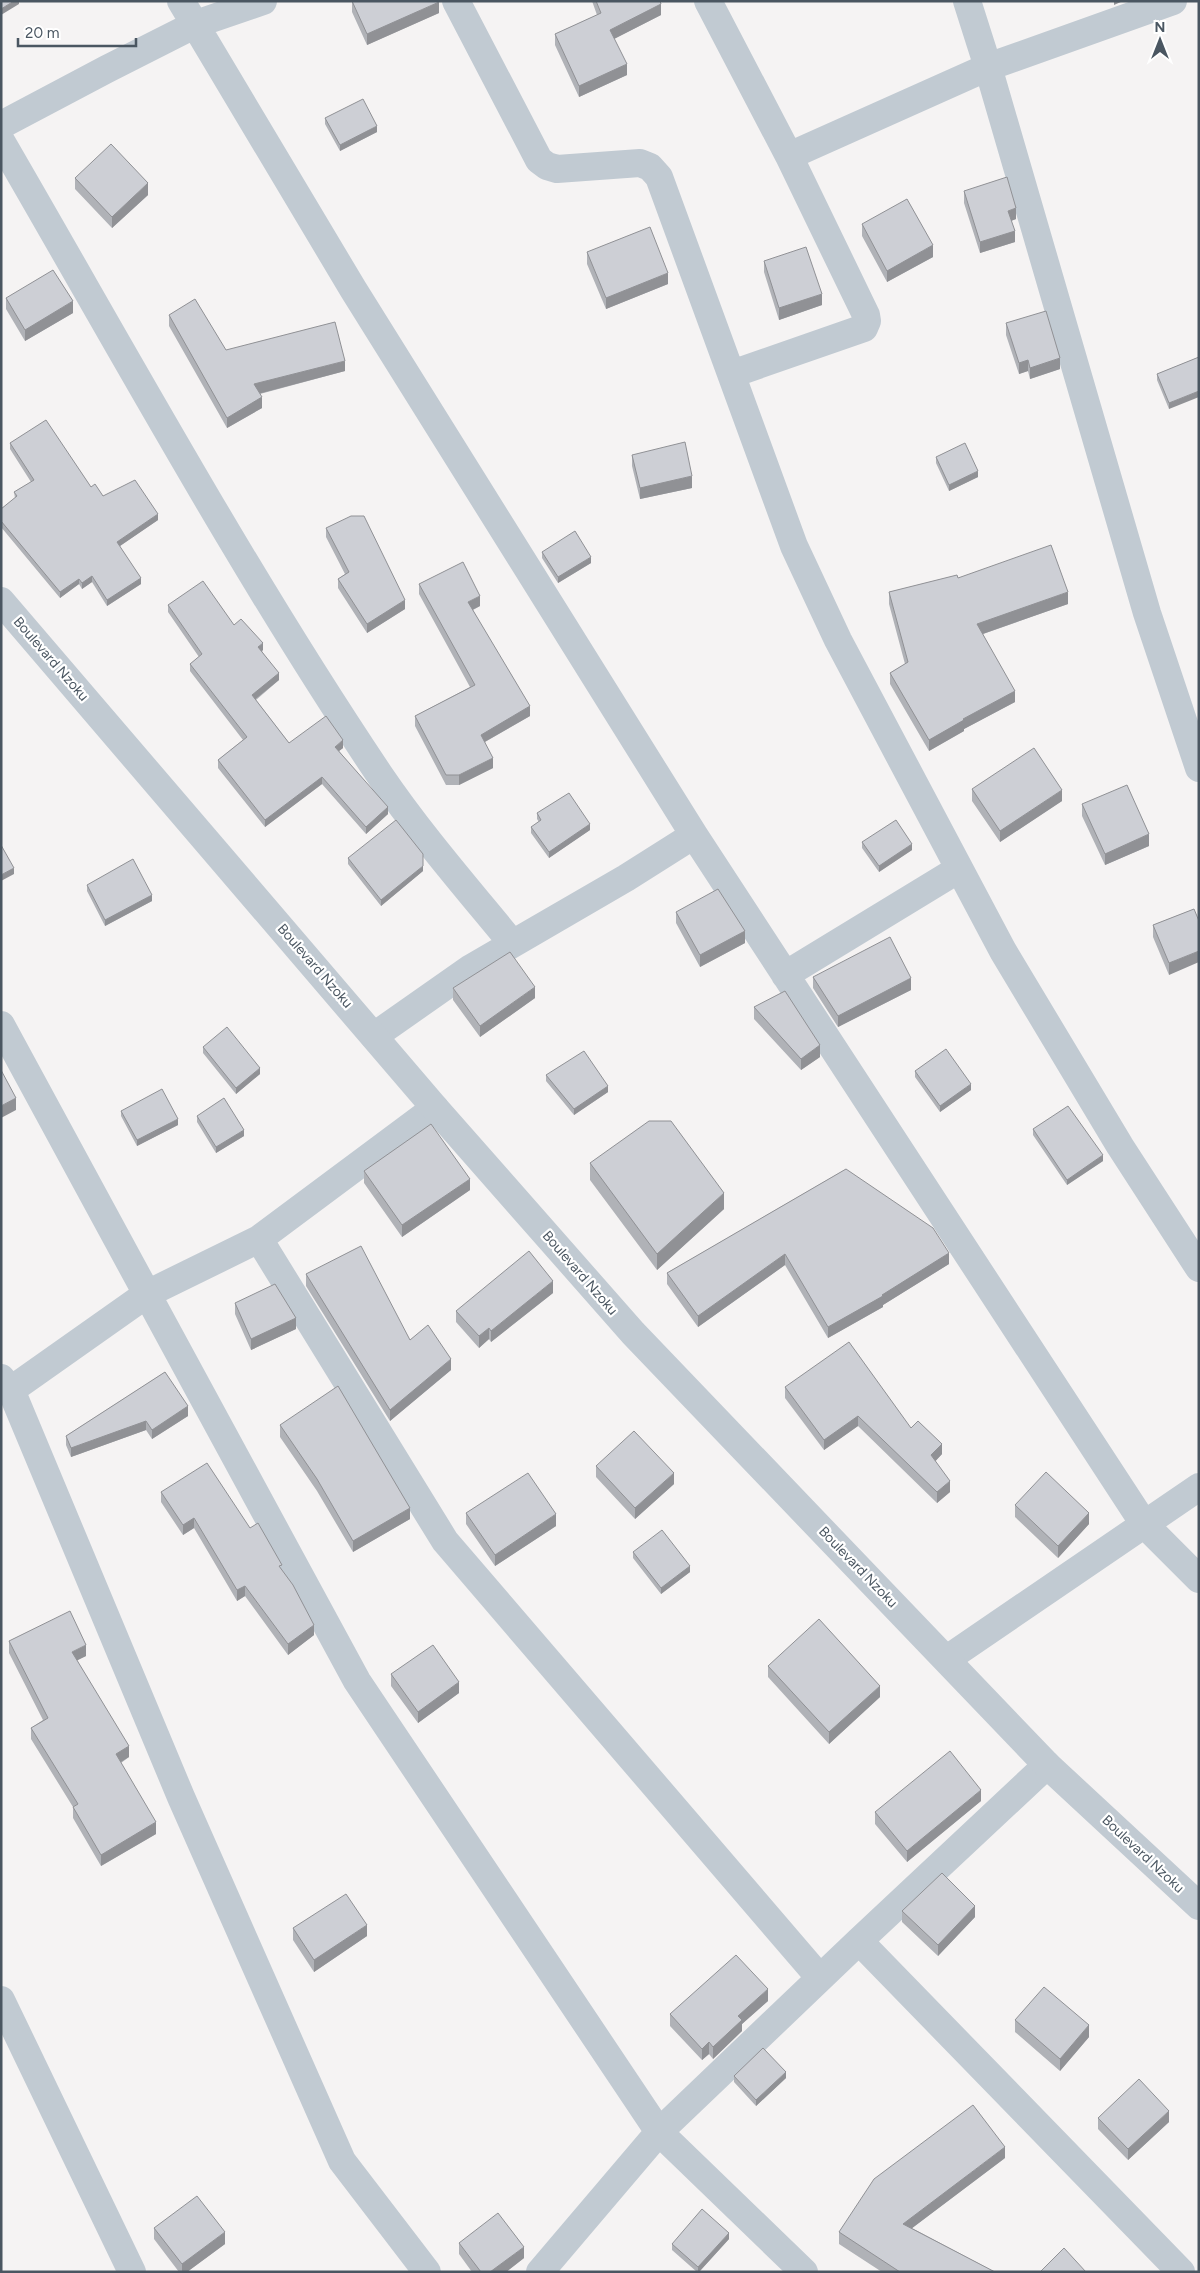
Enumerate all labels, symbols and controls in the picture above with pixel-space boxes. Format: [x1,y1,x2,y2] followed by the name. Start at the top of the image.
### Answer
[18,15,135,47] scale bar
[1135,15,1185,65] north arrow
[1155,19,1165,36] text: N
[25,24,59,42] text: 20 m
[10,613,92,705] street label: Boulevard Nzoku
[274,920,356,1012] street label: Boulevard Nzoku
[539,1227,621,1319] street label: Boulevard Nzoku
[815,1523,901,1611] street label: Boulevard Nzoku
[1098,1812,1188,1896] street label: Boulevard Nzoku

